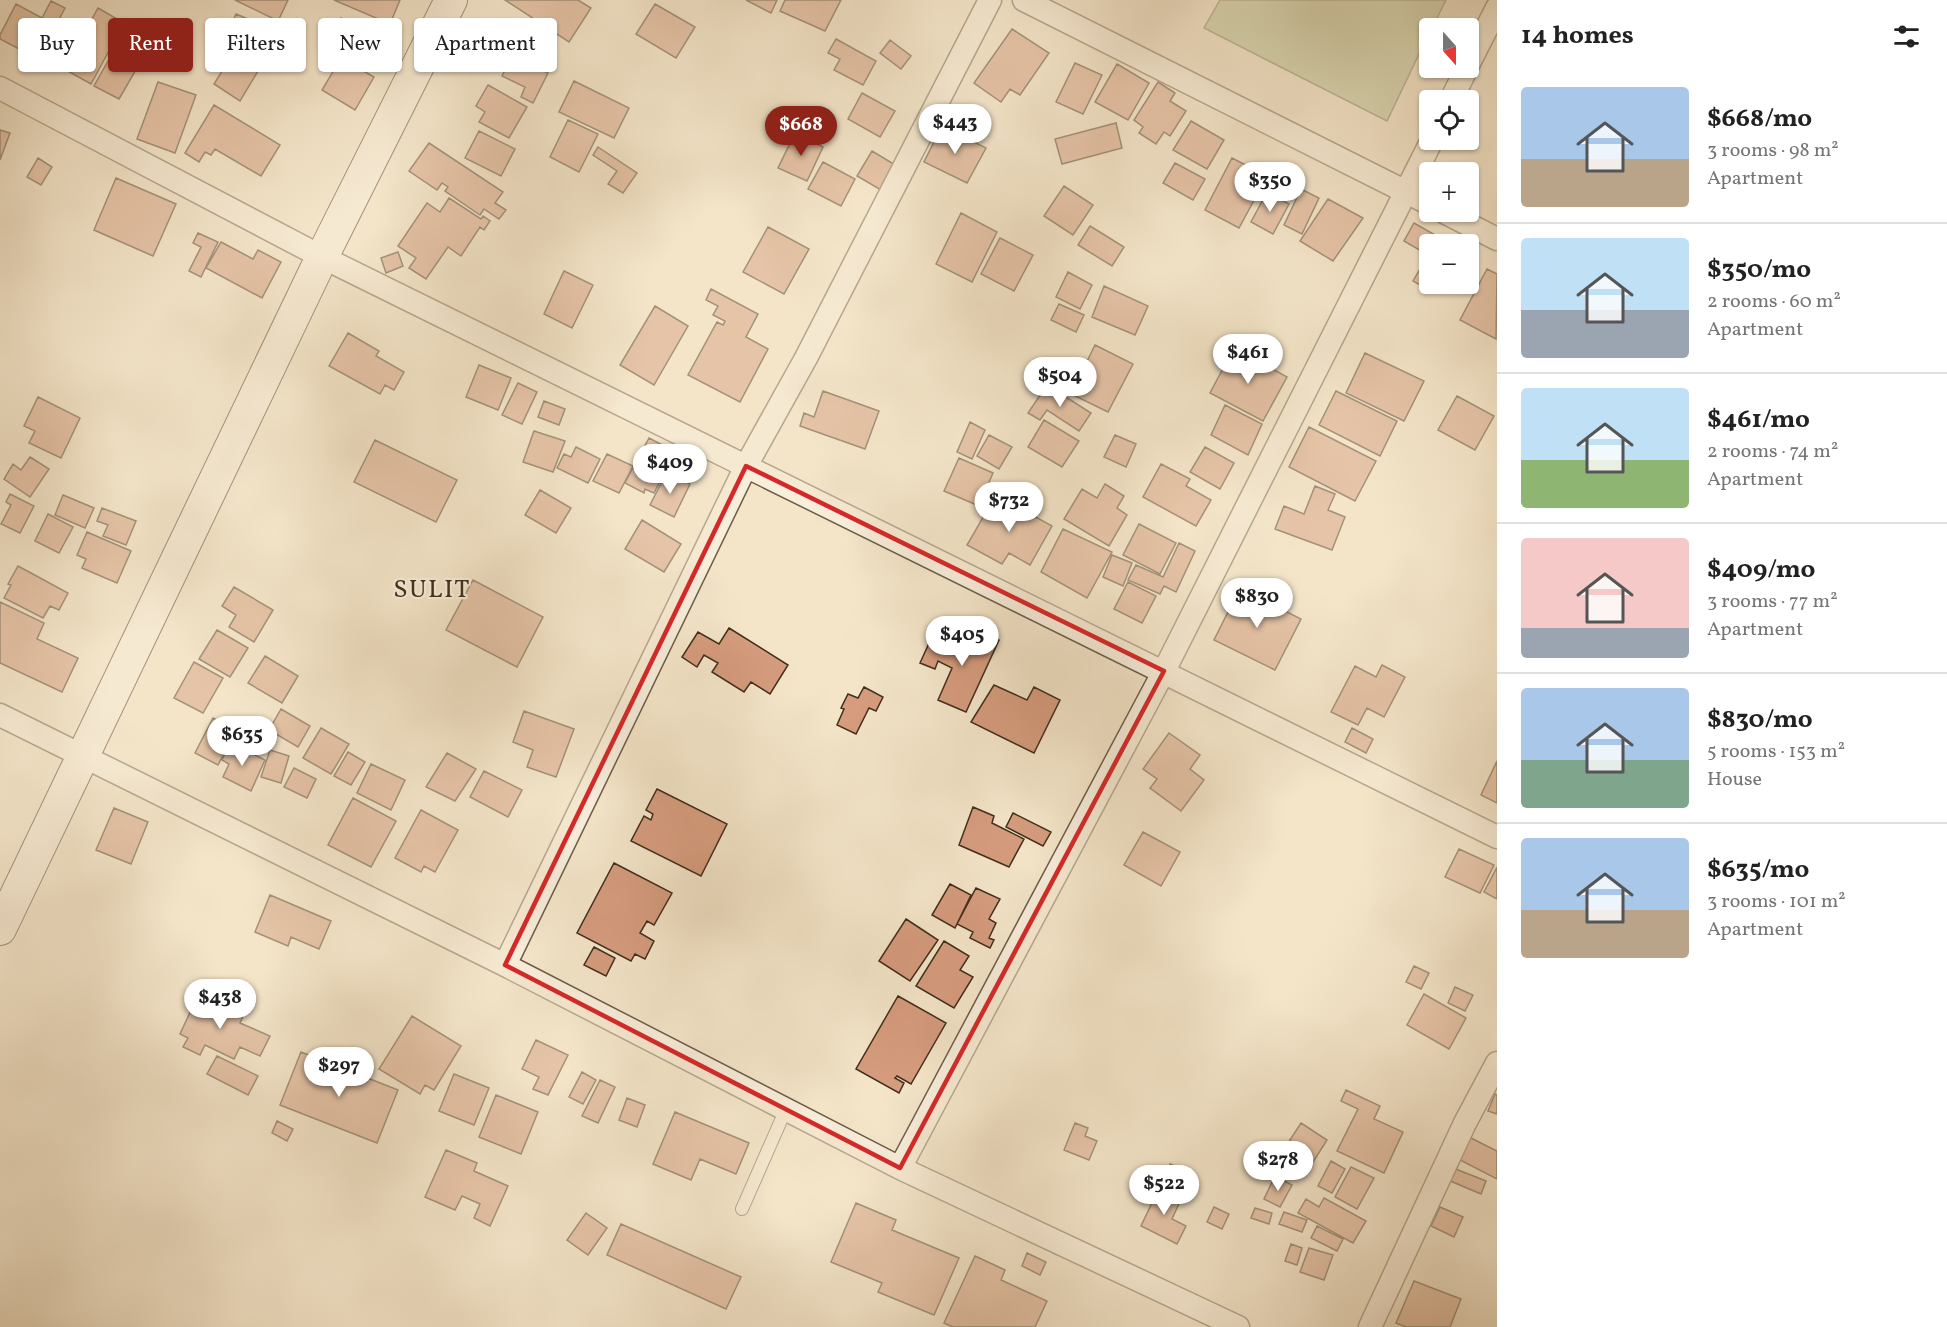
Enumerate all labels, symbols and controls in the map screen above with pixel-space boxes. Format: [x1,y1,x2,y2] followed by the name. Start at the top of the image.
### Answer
[18,18,96,72] chip: Buy
[108,18,193,72] chip: Rent
[205,18,306,72] chip: Filters
[318,18,402,72] chip: New
[414,18,557,72] chip: Apartment
[1419,18,1479,78] north arrow
[1419,18,1479,294] map controls
[1521,18,1634,54] text: 14 homes
[1890,20,1923,53] icon: filters
[1419,90,1479,150] button: locate
[1707,101,1812,137] text: $668/mo
[919,104,991,155] pin: $443
[765,106,837,157] pin: $668
[933,109,977,137] text: $443
[779,111,823,139] text: $668
[1569,111,1641,183] icon: home
[1707,137,1839,165] text: 3 rooms · 98 m²
[1234,162,1306,213] pin: $350
[1419,162,1479,222] button: +
[1707,165,1803,193] text: Apartment
[1248,167,1292,195] text: $350
[1419,234,1479,294] button: −
[1707,252,1811,288] text: $350/mo
[1569,262,1641,334] icon: home
[1707,288,1841,316] text: 2 rooms · 60 m²
[1707,316,1803,344] text: Apartment
[1212,334,1284,385] pin: $461
[1227,339,1269,367] text: $461
[1024,357,1096,408] pin: $504
[1038,362,1082,390] text: $504
[1707,402,1810,438] text: $461/mo
[1569,412,1641,484] icon: home
[1707,438,1838,466] text: 2 rooms · 74 m²
[634,444,706,495] pin: $409
[647,449,693,477] text: $409
[1707,466,1803,494] text: Apartment
[973,482,1045,533] pin: $732
[988,487,1030,515] text: $732
[1707,552,1815,588] text: $409/mo
[1569,562,1641,634] icon: home
[393,572,471,608] district label: SULIT
[1221,578,1293,629] pin: $830
[1235,583,1279,611] text: $830
[1707,588,1838,616] text: 3 rooms · 77 m²
[926,616,998,667] pin: $405
[1707,616,1803,644] text: Apartment
[940,621,984,649] text: $405
[1707,702,1813,738] text: $830/mo
[1569,712,1641,784] icon: home
[206,716,278,767] pin: $635
[221,721,263,749] text: $635
[1707,738,1845,766] text: 5 rooms · 153 m²
[1707,766,1762,794] text: House
[1707,852,1809,888] text: $635/mo
[1569,862,1641,934] icon: home
[1707,888,1846,916] text: 3 rooms · 101 m²
[1707,916,1803,944] text: Apartment
[184,979,256,1030] pin: $438
[198,984,242,1012] text: $438
[303,1047,375,1098] pin: $297
[318,1052,360,1080] text: $297
[1242,1141,1314,1192] pin: $278
[1257,1146,1299,1174] text: $278
[1128,1165,1200,1216] pin: $522
[1143,1170,1185,1198] text: $522

